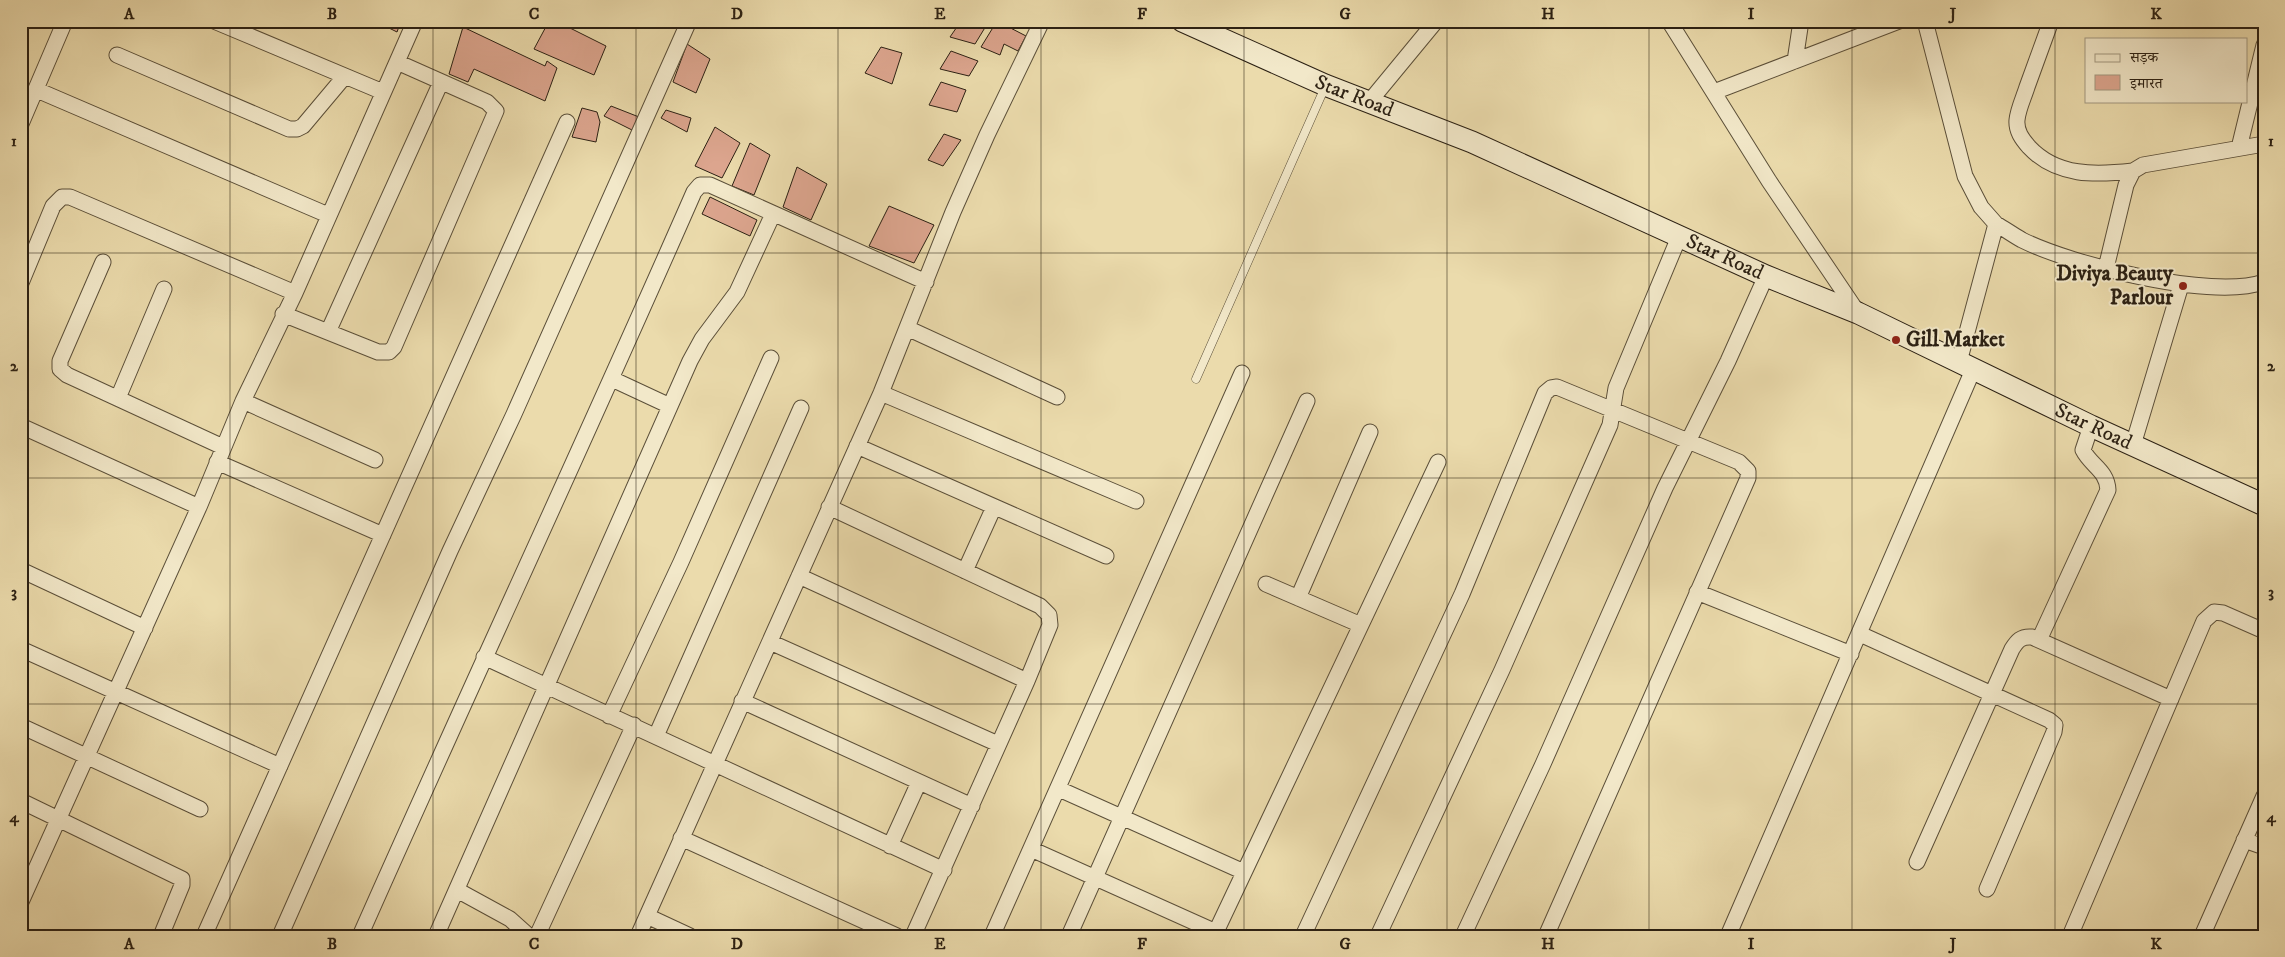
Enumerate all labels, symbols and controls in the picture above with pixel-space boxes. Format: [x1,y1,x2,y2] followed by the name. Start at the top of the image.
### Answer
[123,4,135,24] text: A
[327,4,337,24] text: B
[529,4,539,24] text: C
[731,4,743,24] text: D
[934,4,946,24] text: E
[1137,4,1147,24] text: F
[1339,4,1351,24] text: G
[1541,4,1555,24] text: H
[1748,4,1755,24] text: I
[1948,4,1957,24] text: J
[2150,4,2162,24] text: K
[2085,38,2248,102] legend
[2129,48,2159,67] text: सड़क
[1311,69,1398,124] street label: Star Road
[2129,74,2164,93] text: इमारत
[11,131,17,151] text: 1
[2268,131,2274,151] text: 1
[1682,228,1768,286] street label: Star Road
[2056,261,2174,311] place label: Diviya Beauty Parlour
[2177,280,2189,292] marker: Diviya Beauty Parlour
[1906,327,2005,353] place label: Gill Market
[1890,334,1902,346] marker: Gill Market
[10,356,19,376] text: 2
[2267,356,2276,376] text: 2
[2050,397,2137,456] street label: Star Road
[11,582,17,602] text: 3
[2268,582,2274,602] text: 3
[8,807,19,827] text: 4
[2265,807,2276,827] text: 4
[123,934,135,954] text: A
[327,934,337,954] text: B
[529,934,539,954] text: C
[731,934,743,954] text: D
[934,934,946,954] text: E
[1137,934,1147,954] text: F
[1339,934,1351,954] text: G
[1541,934,1555,954] text: H
[1748,934,1755,954] text: I
[1948,934,1957,954] text: J
[2150,934,2162,954] text: K

